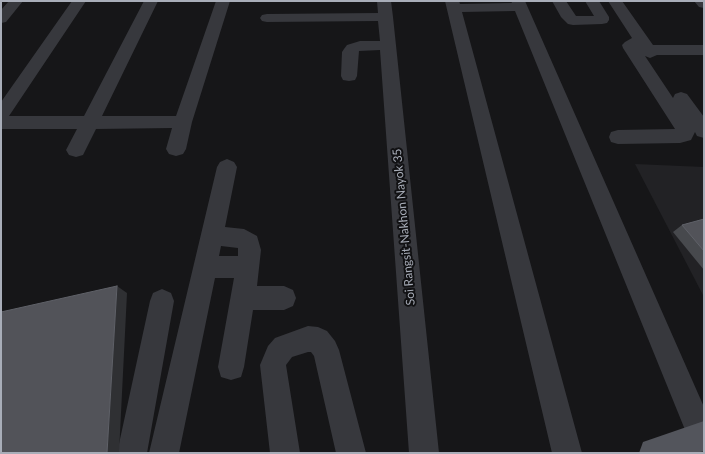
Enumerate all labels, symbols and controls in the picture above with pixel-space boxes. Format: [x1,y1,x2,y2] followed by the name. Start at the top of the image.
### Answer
[390,148,418,306] street label: Soi Rangsit-Nakhon Nayok 35

